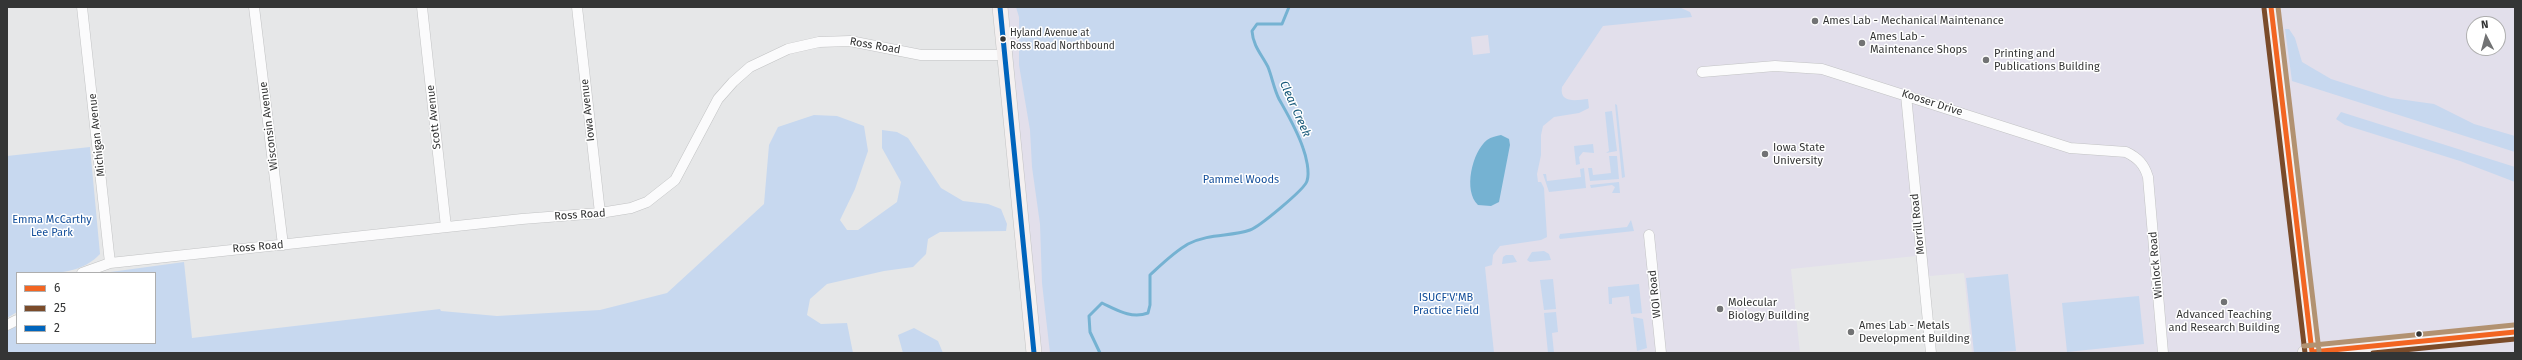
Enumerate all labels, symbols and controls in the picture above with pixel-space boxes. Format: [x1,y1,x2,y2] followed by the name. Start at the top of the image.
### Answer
[1823,14,2004,28] place label: Ames Lab - Mechanical Maintenance
[1810,16,1820,26] marker: Ames Lab - Mechanical Maintenance
[2466,16,2506,56] north arrow
[2480,18,2489,31] text: N
[1010,27,1115,50] place label: Hyland Avenue at Ross Road Northbound
[1870,30,1967,56] place label: Ames Lab - Maintenance Shops
[998,34,1008,44] marker: Hyland Avenue at Ross Road Northbound
[849,35,901,57] street label: Ross Road
[1857,38,1867,48] marker: Ames Lab - Maintenance Shops
[1994,47,2100,73] place label: Printing and Publications Building
[1981,55,1991,65] marker: Printing and Publications Building
[578,78,598,142] street label: Iowa Avenue
[1276,79,1314,139] water label: Clear Creek
[257,81,281,171] street label: Wisconsin Avenue
[424,84,444,150] street label: Scott Avenue
[1900,87,1964,119] street label: Kooser Drive
[86,93,108,177] street label: Michigan Avenue
[1773,141,1825,167] place label: Iowa State University
[1760,149,1770,159] marker: Iowa State University
[1203,173,1279,187] park label: Pammel Woods
[1908,193,1928,255] street label: Morrill Road
[554,207,606,223] street label: Ross Road
[12,213,92,239] park label: Emma McCarthy Lee Park
[2146,231,2166,299] street label: Winlock Road
[232,238,284,256] street label: Ross Road
[1646,269,1664,319] street label: WOI Road
[16,272,156,344] legend
[54,281,60,295] text: 6
[1413,291,1479,317] park label: ISUCF'V'MB Practice Field
[1728,296,1809,322] place label: Molecular Biology Building
[2219,297,2229,307] marker: Advanced Teaching and Research Building
[54,301,66,315] text: 25
[1715,304,1725,314] marker: Molecular Biology Building
[2168,308,2280,334] place label: Advanced Teaching and Research Building
[1859,319,1969,345] place label: Ames Lab - Metals Development Building
[54,321,60,335] text: 2
[1846,327,1856,337] marker: Ames Lab - Metals Development Building
[2414,329,2424,339] unlabelled marker

